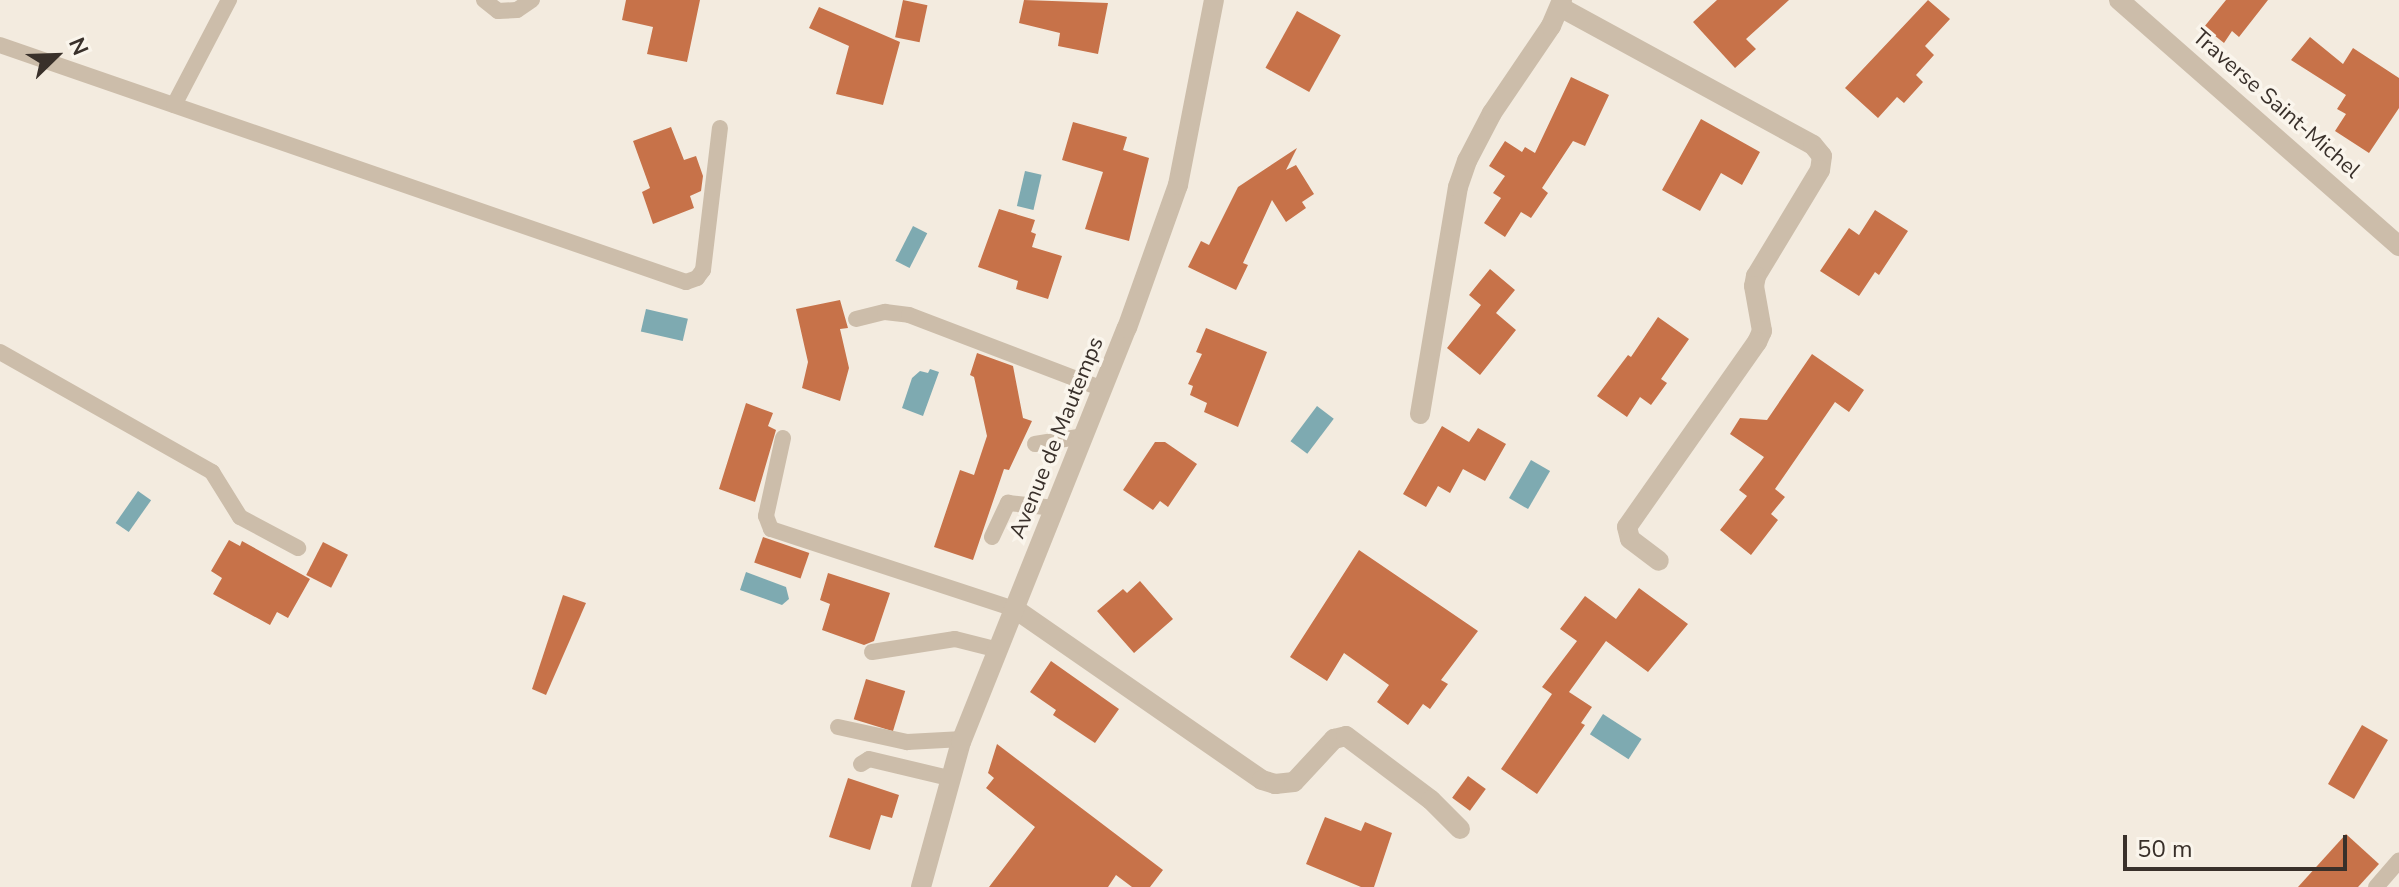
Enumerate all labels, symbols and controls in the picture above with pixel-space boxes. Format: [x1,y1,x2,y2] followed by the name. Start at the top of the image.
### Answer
[16,16,96,96] north arrow
[2187,24,2365,184] street label: Traverse Saint-Michel
[61,33,95,60] text: N
[1004,333,1110,543] street label: Avenue de Mautemps
[2127,819,2351,869] scale bar
[2137,833,2193,865] text: 50 m

